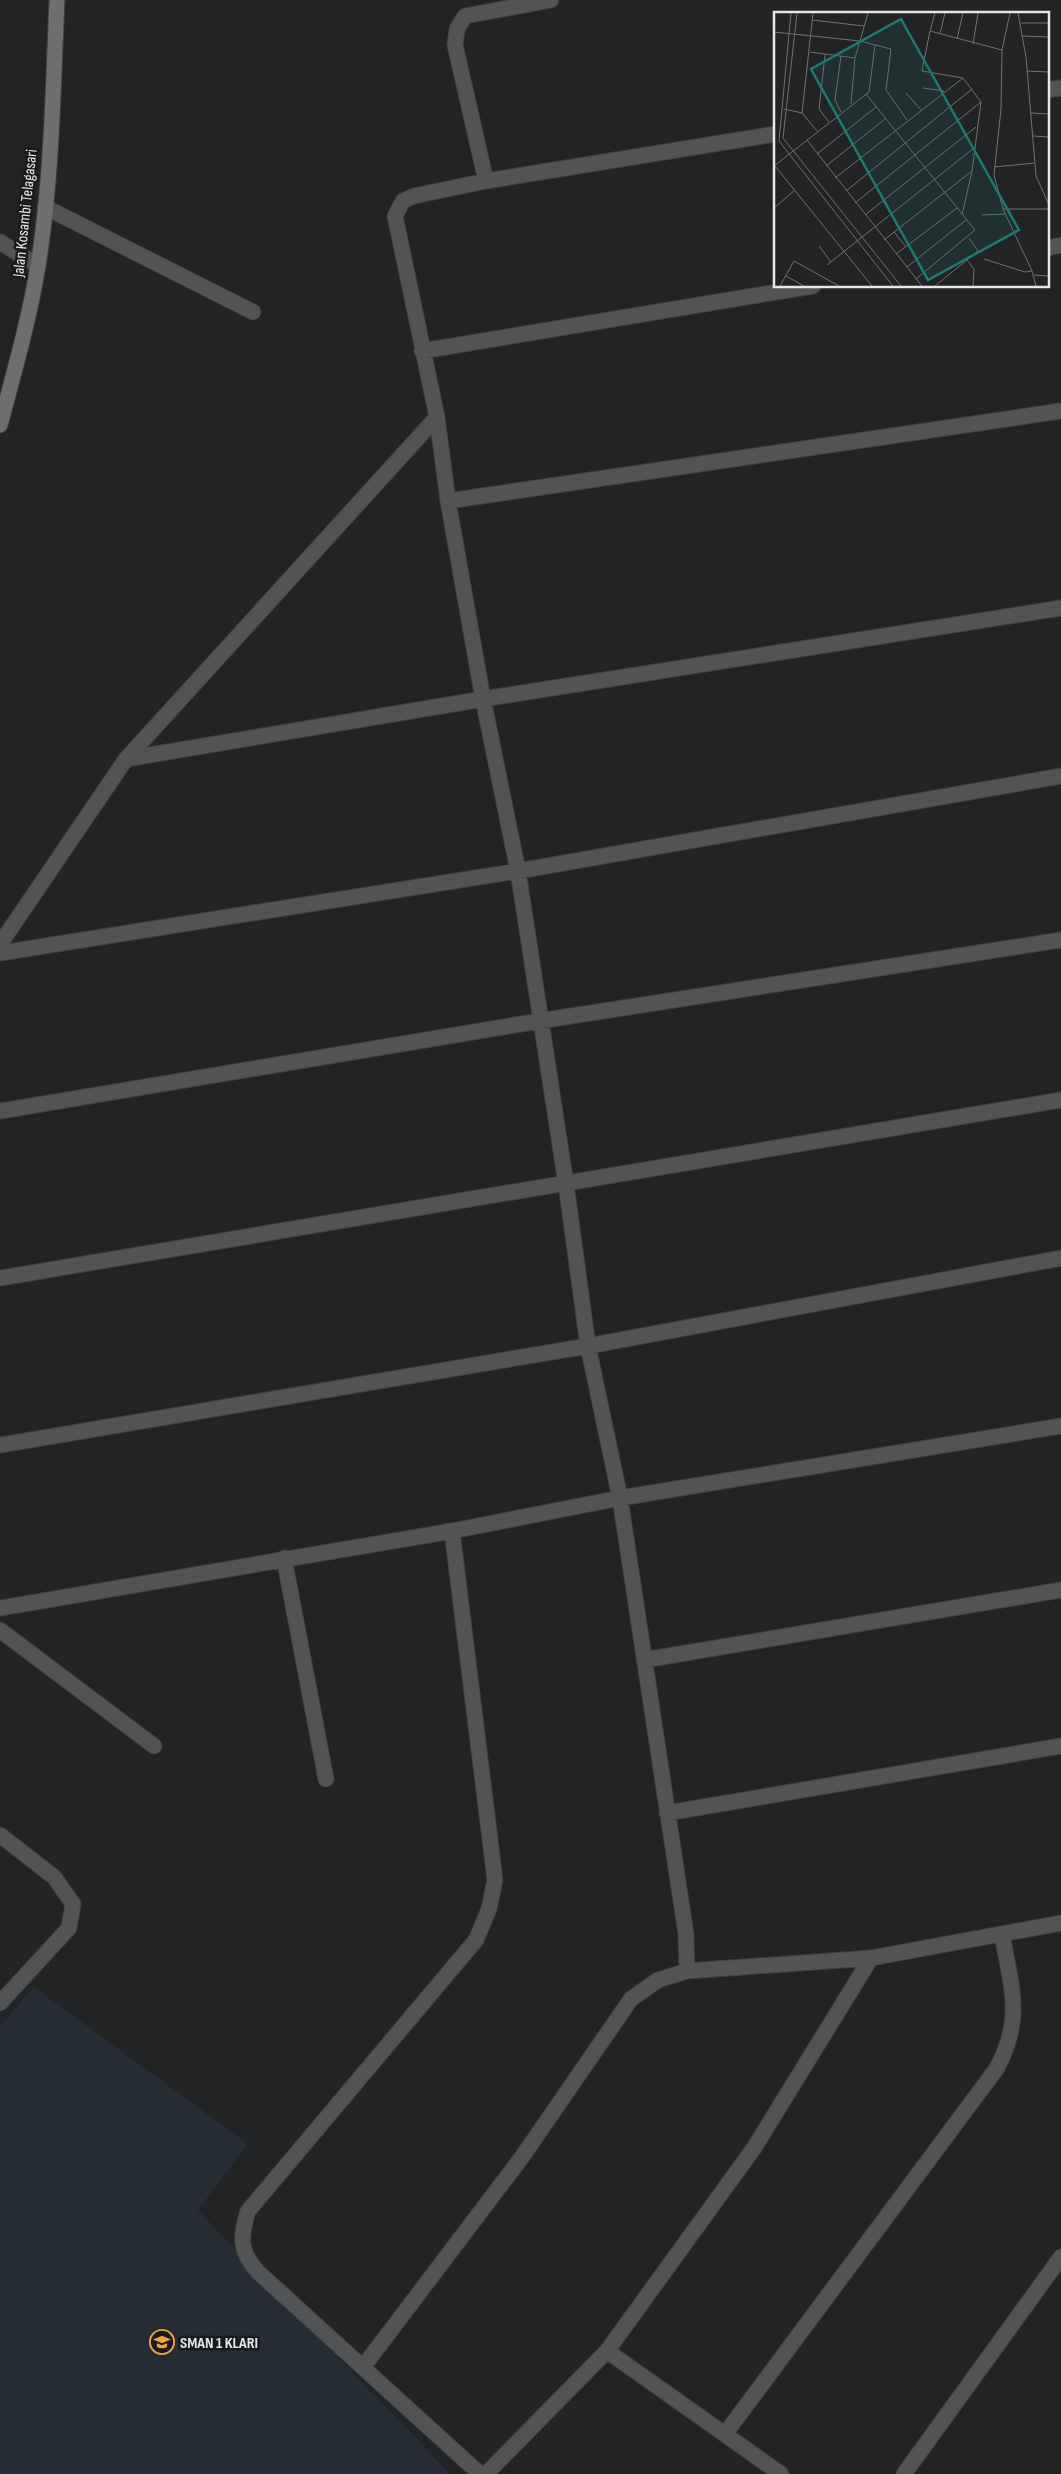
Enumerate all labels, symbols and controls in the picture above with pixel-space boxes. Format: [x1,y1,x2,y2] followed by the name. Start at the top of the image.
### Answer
[774,12,1048,288] inset map
[9,148,42,279] street label: Jalan Kosambi Telagasari
[149,2329,175,2355] school or university icon: SMAN 1 KLARI
[180,2334,258,2353] place label: SMAN 1 KLARI

